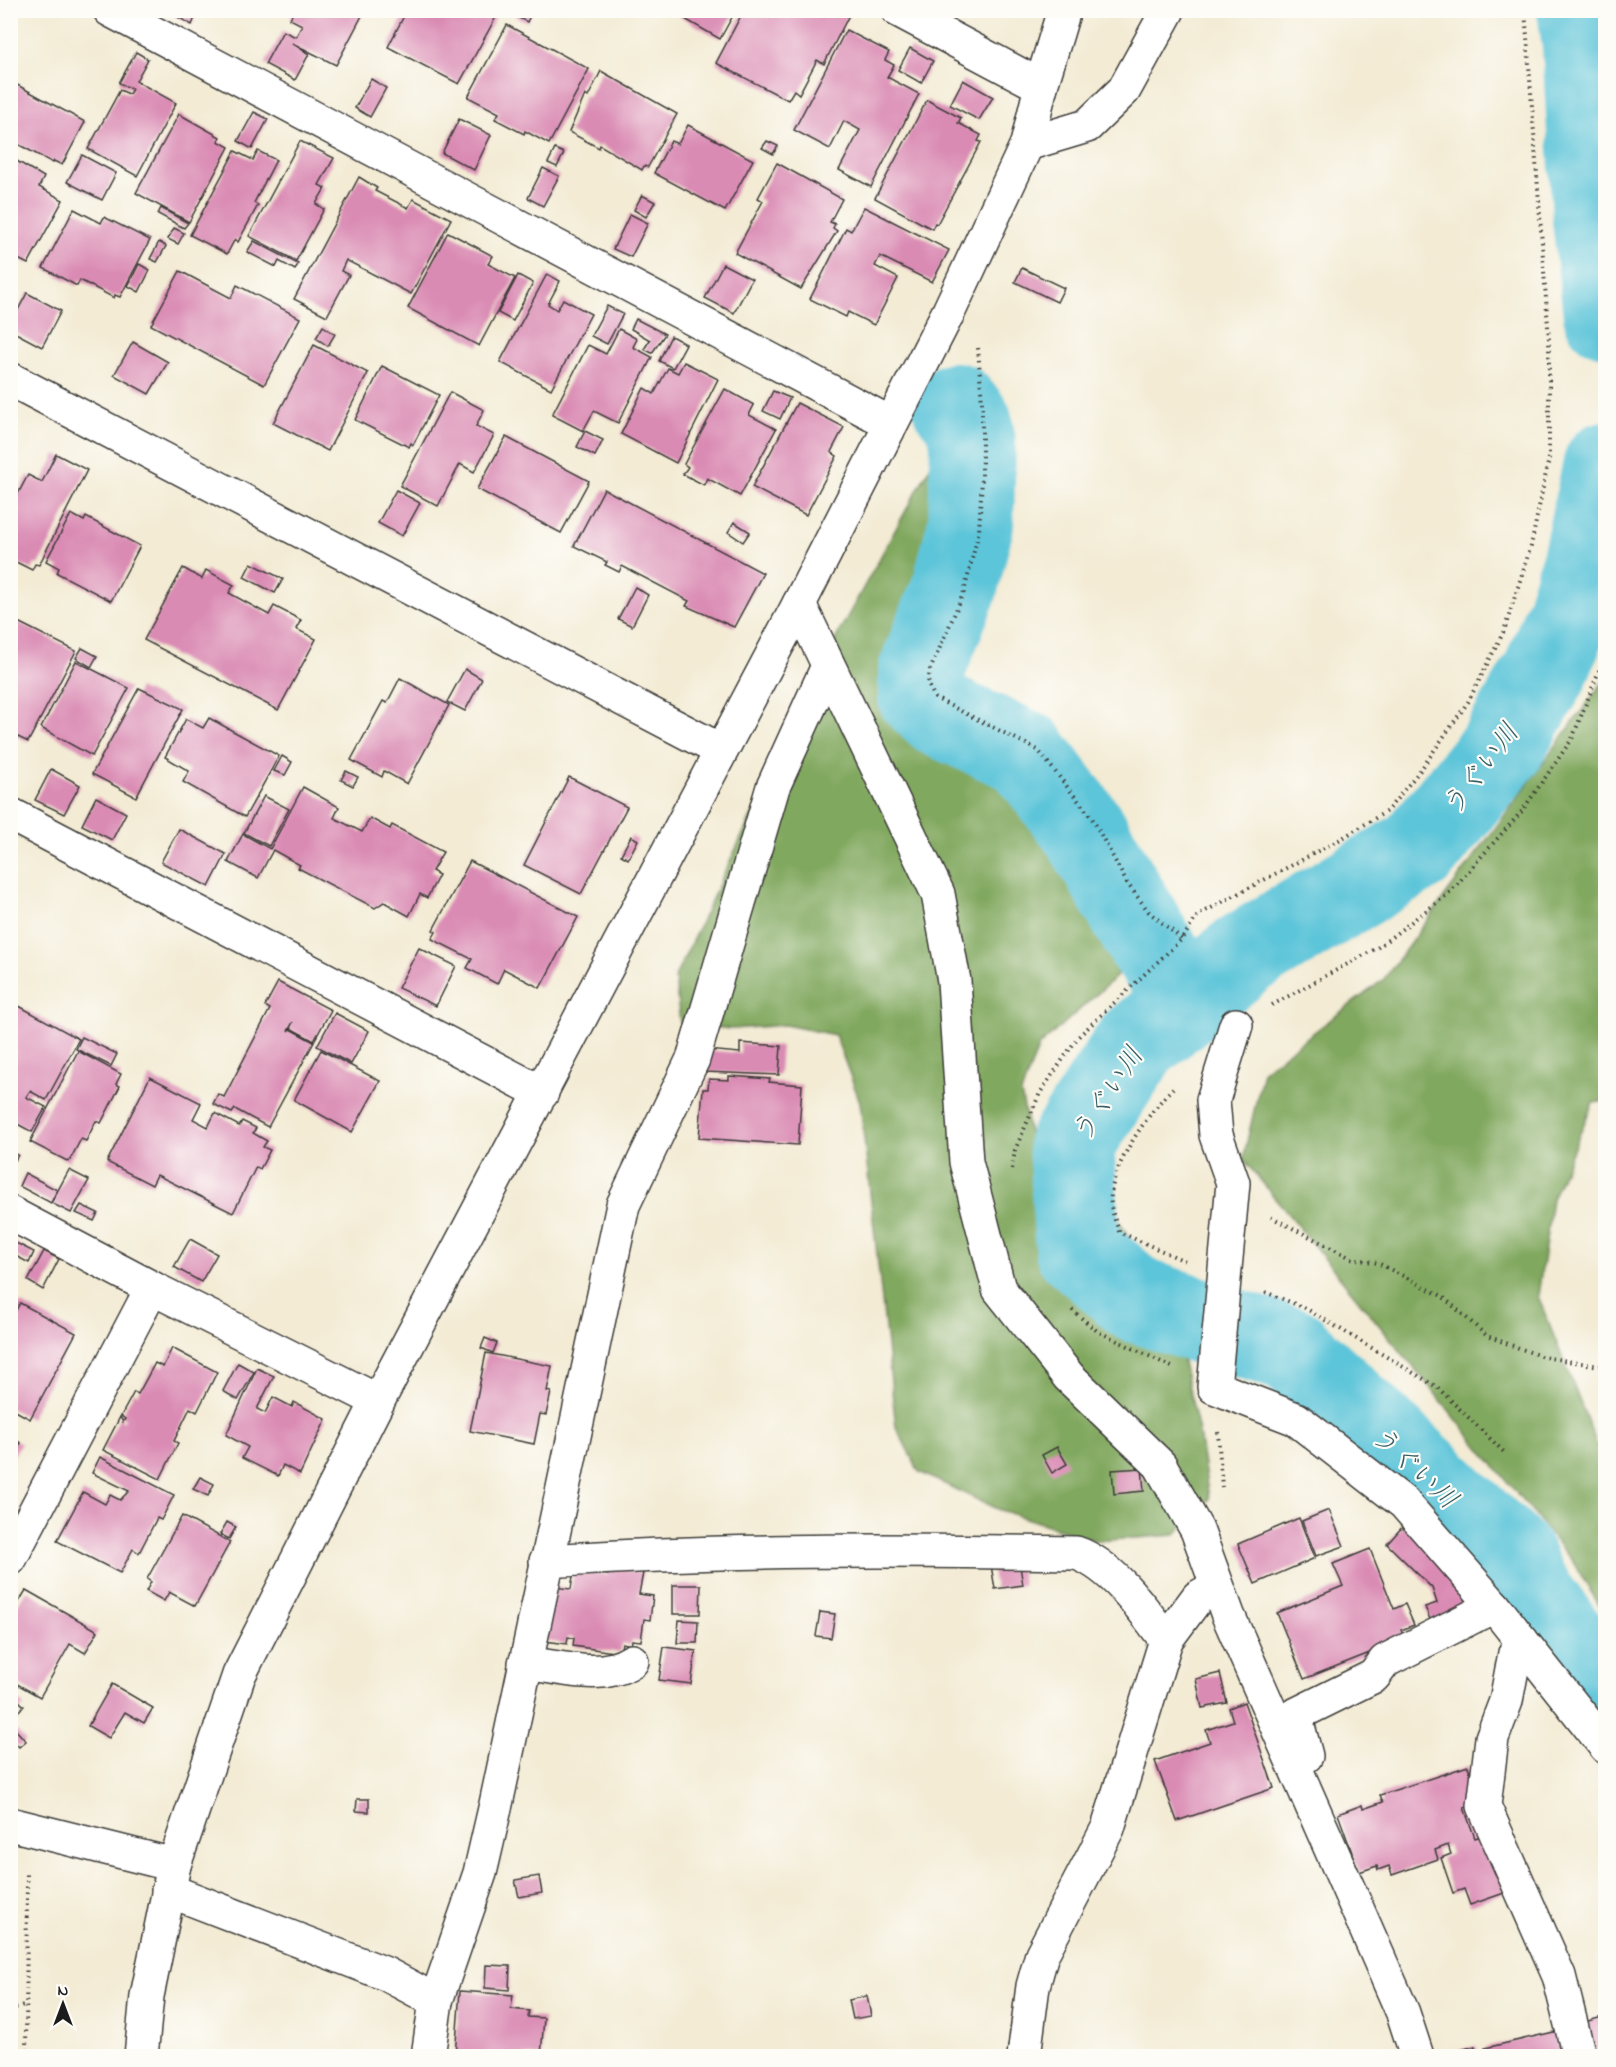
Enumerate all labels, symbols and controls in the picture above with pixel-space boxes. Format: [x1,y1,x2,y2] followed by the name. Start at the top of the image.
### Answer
[1434,716,1530,825] water label: うぐい川
[1063,1039,1155,1151] water label: うぐい川
[1361,1418,1466,1520] water label: うぐい川
[33,1974,93,2034] north arrow
[58,1979,69,2003] text: N

